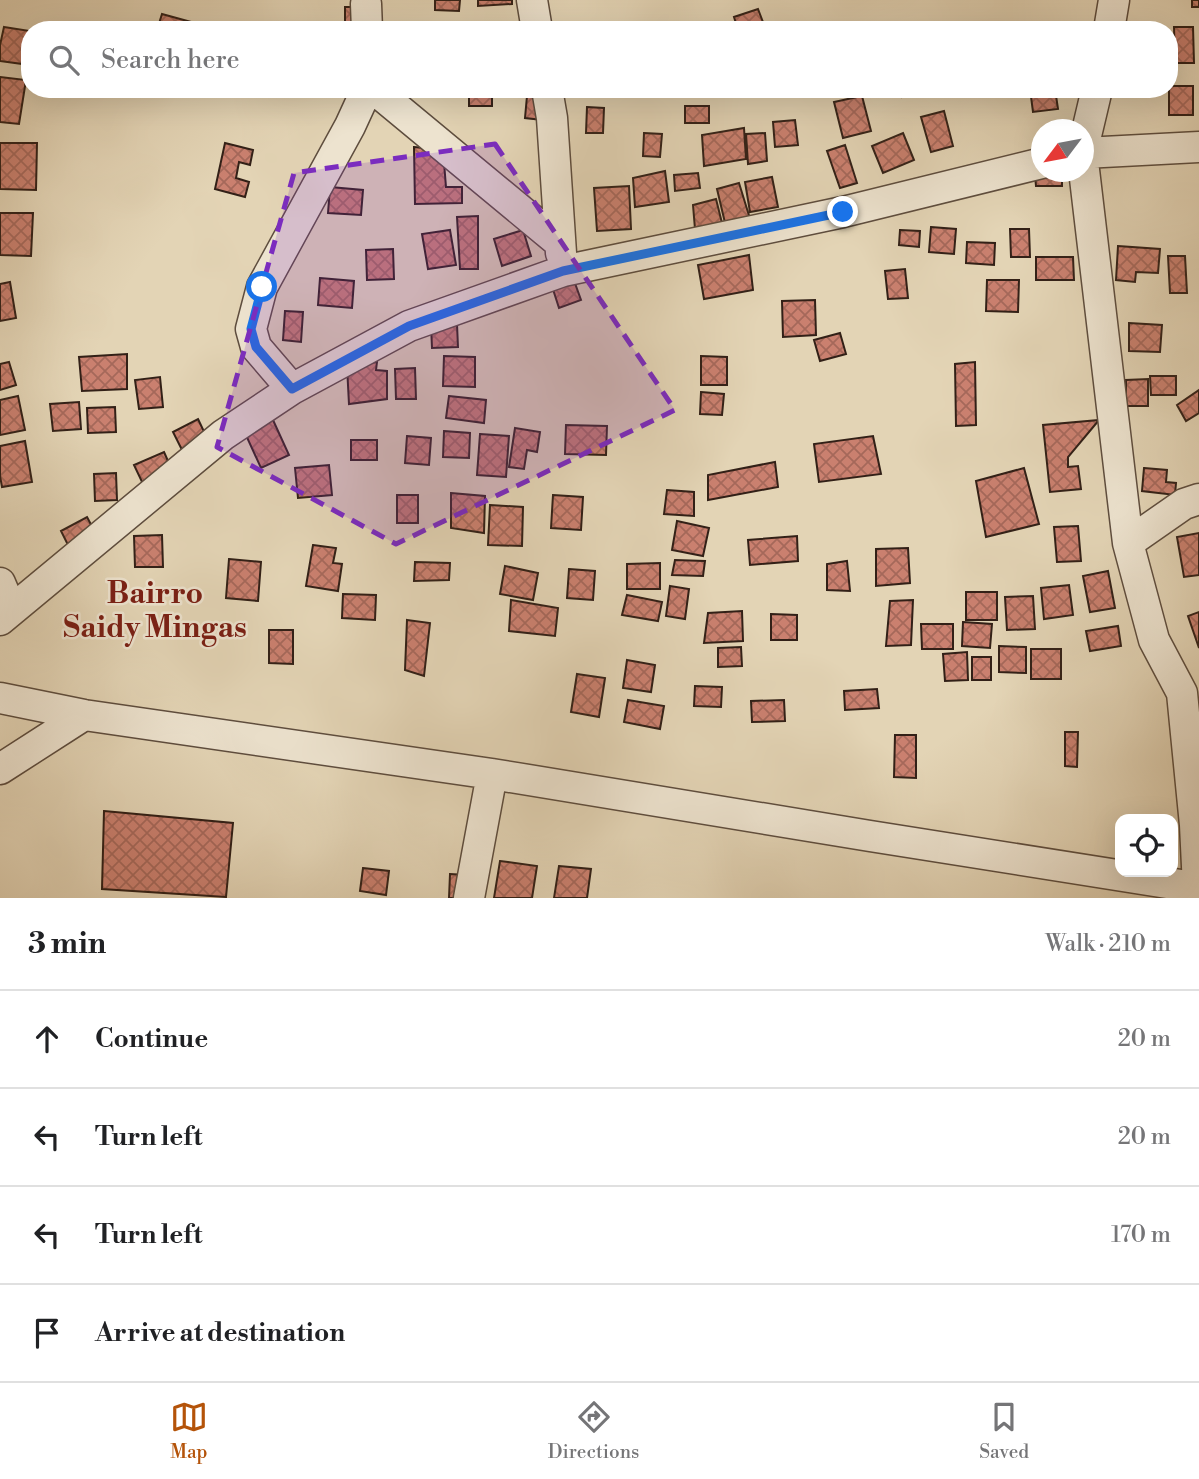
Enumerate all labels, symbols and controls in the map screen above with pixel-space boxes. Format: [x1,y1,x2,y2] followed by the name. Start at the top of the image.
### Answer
[21,21,1178,98] search box
[45,41,83,79] icon: search
[101,44,240,76] text: Search here
[1031,119,1094,182] north arrow
[827,196,858,227] route end
[246,271,277,302] route start
[63,575,247,647] district label: Bairro Saidy Mingas
[1115,814,1178,877] map controls
[1115,814,1178,877] button: locate
[28,925,106,963] text: 3 min
[1045,930,1171,958] text: Walk · 210 m
[28,1020,66,1058] icon: ahead
[95,1023,208,1055] text: Continue
[1118,1025,1171,1053] text: 20 m
[28,1118,66,1156] icon: left
[95,1121,203,1153] text: Turn left
[1118,1123,1171,1151] text: 20 m
[28,1216,66,1254] icon: left
[95,1219,203,1251] text: Turn left
[1111,1221,1171,1249] text: 170 m
[28,1314,66,1352] icon: arrive
[95,1317,345,1349] text: Arrive at destination
[170,1398,208,1464] tab: Map
[548,1398,639,1464] tab: Directions
[979,1398,1029,1464] tab: Saved

